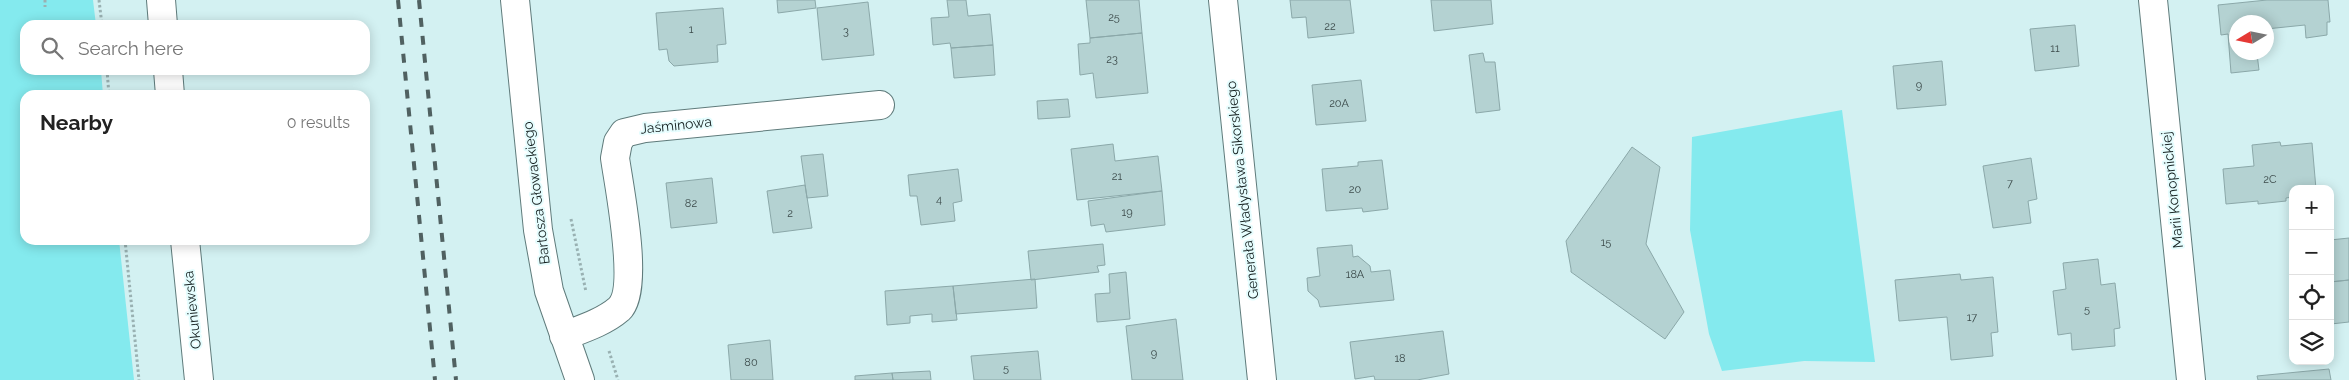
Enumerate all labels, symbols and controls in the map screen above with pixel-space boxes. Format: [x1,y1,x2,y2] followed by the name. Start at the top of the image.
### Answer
[1108,11,1120,24] house number: 25
[2229,15,2274,60] north arrow
[20,20,370,75] search box
[1324,20,1336,33] house number: 22
[689,23,694,36] house number: 1
[843,25,849,38] house number: 3
[38,34,66,62] icon: search
[78,37,184,59] text: Search here
[2050,42,2060,55] house number: 11
[1106,53,1118,66] house number: 23
[1916,79,1922,92] house number: 9
[1223,80,1261,300] street label: Generała Władysława Sikorskiego
[1329,97,1349,110] house number: 20A
[40,110,113,135] text: Nearby
[287,113,350,132] text: 0 results
[639,113,713,137] street label: Jaśminowa
[519,121,553,265] street label: Bartosza Głowackiego
[2158,131,2186,249] street label: Marii Konopnickiej
[1112,170,1123,183] house number: 21
[2263,173,2277,186] house number: 2C
[2007,177,2013,190] house number: 7
[1349,183,1361,196] house number: 20
[2289,185,2334,365] map controls
[2289,185,2334,230] button: +
[936,193,942,206] house number: 4
[685,197,697,210] house number: 82
[1121,206,1133,219] house number: 19
[787,207,793,220] house number: 2
[2289,230,2334,275] button: −
[1601,236,1611,249] house number: 15
[1346,268,1365,281] house number: 18A
[180,270,204,350] street label: Okuniewska
[2289,275,2334,320] button: locate
[2084,303,2090,316] house number: 5
[1967,311,1977,324] house number: 17
[2289,320,2334,365] button: layers
[1151,347,1157,360] house number: 9
[1394,352,1406,365] house number: 18
[744,356,758,369] house number: 80
[1003,362,1009,375] house number: 5

